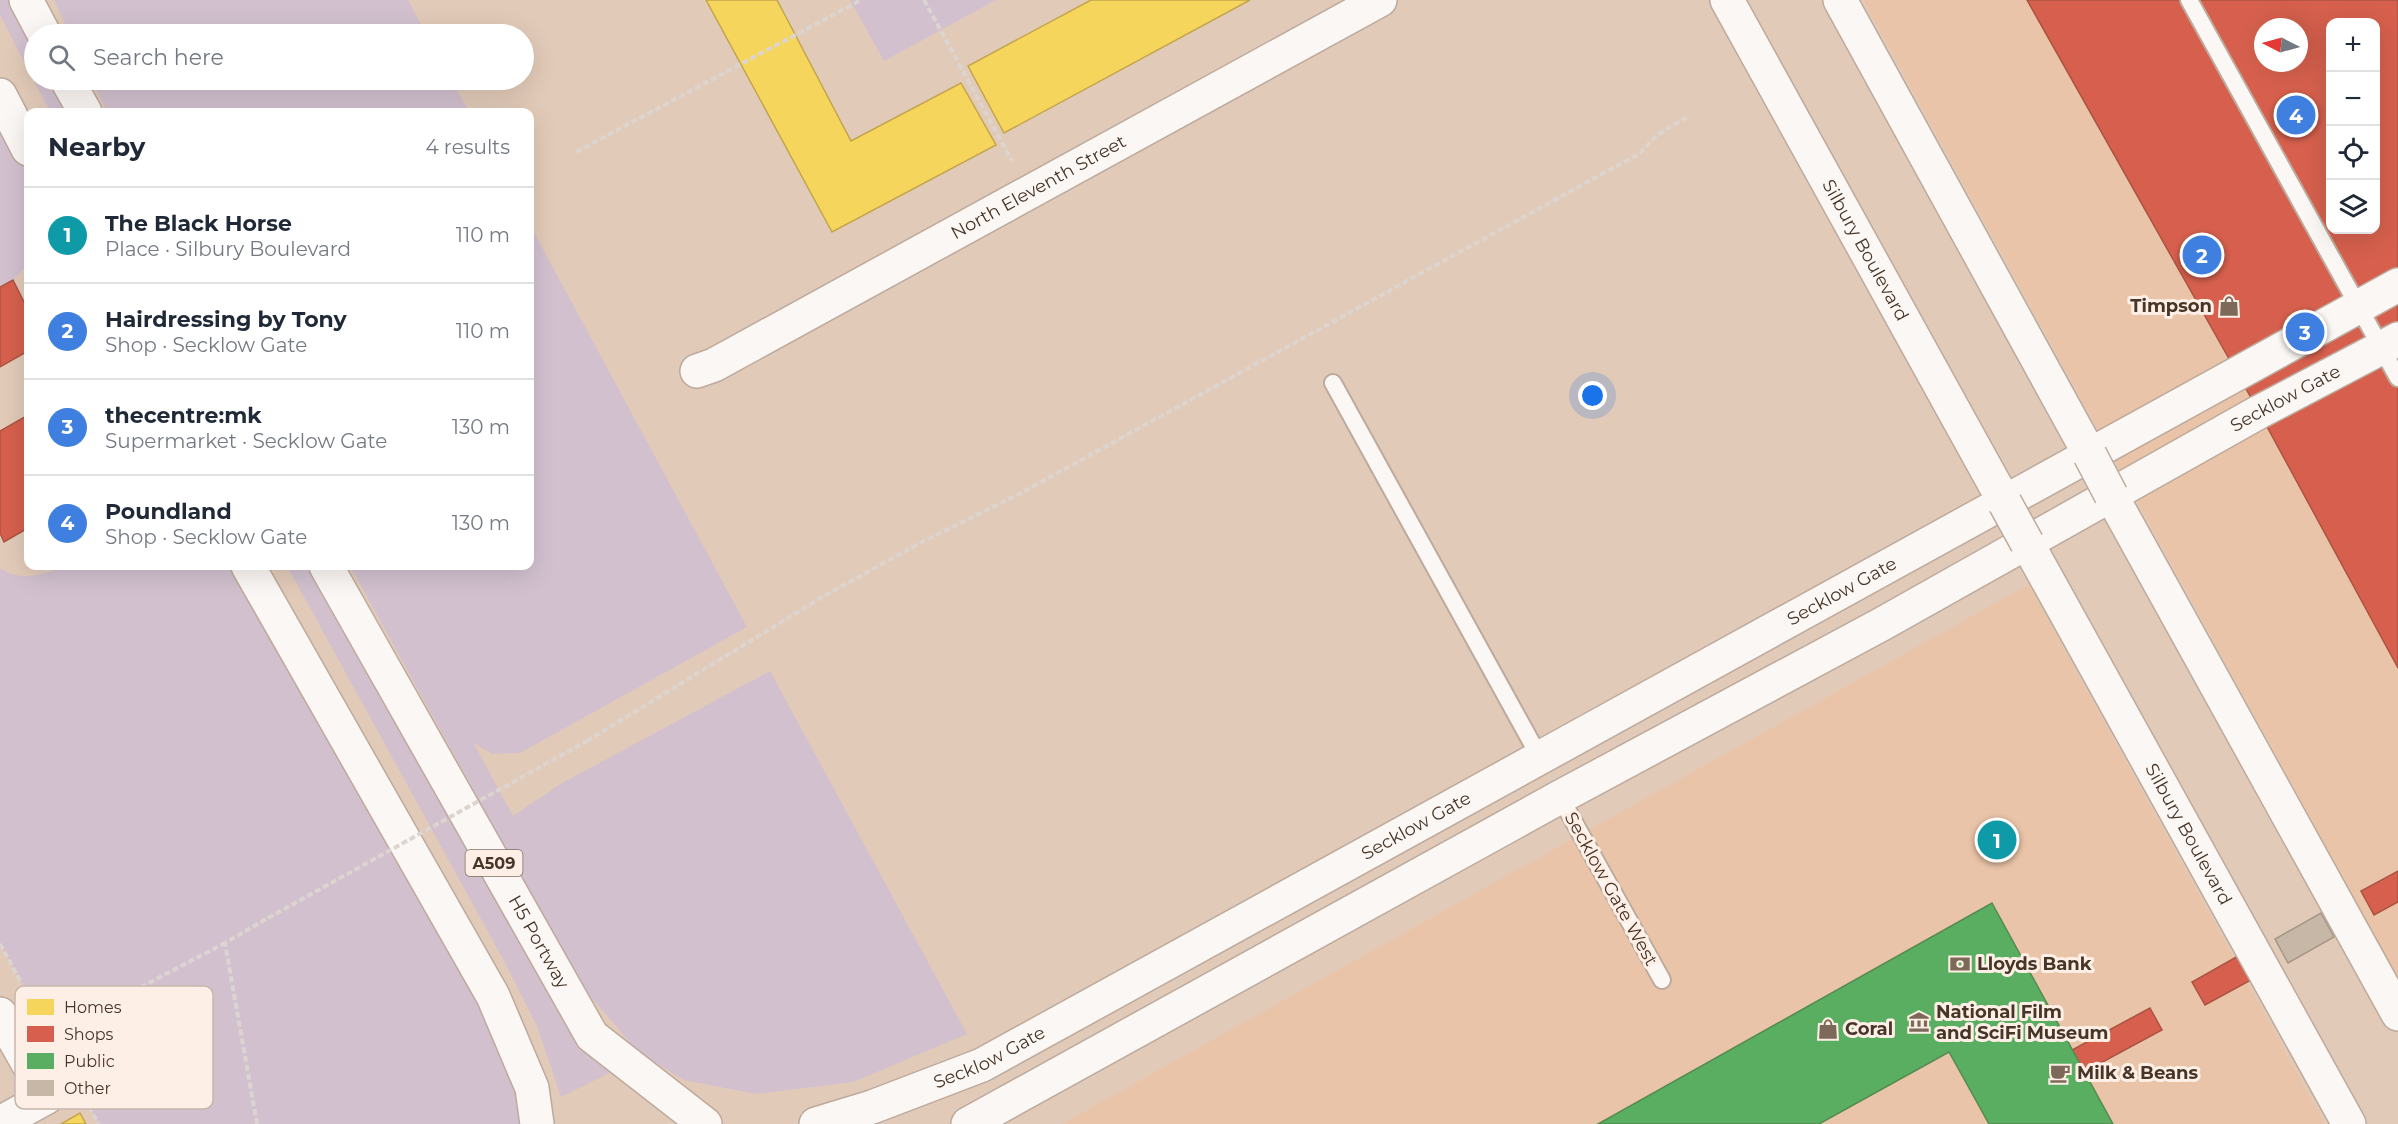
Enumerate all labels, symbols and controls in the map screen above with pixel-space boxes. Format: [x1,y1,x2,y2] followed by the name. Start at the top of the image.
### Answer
[2254,18,2308,72] north arrow
[2326,18,2380,234] map controls
[2326,18,2380,72] button: +
[24,24,534,90] search box
[45,41,78,74] icon: search
[93,44,224,71] text: Search here
[2326,72,2380,126] button: −
[2276,92,2316,138] pin: 4
[2326,126,2380,180] button: locate
[947,130,1130,244] street label: North Eleventh Street
[48,131,145,163] text: Nearby
[425,135,510,159] text: 4 results
[1817,176,1913,325] street label: Silbury Boulevard
[2326,180,2380,234] button: layers
[105,210,292,237] text: The Black Horse
[64,223,71,247] text: 1
[456,223,510,247] text: 110 m
[2182,232,2222,278] pin: 2
[105,237,351,261] text: Place · Silbury Boulevard
[2217,294,2241,318] shop icon: Timpson
[2130,295,2212,317] place label: Timpson
[105,306,347,333] text: Hairdressing by Tony
[2286,310,2324,354] pin: 3
[62,319,73,343] text: 2
[456,319,510,343] text: 110 m
[105,333,307,357] text: Shop · Secklow Gate
[2226,360,2344,437] street label: Secklow Gate
[1578,381,1607,410] your location
[105,402,262,429] text: thecentre:mk
[62,415,73,439] text: 3
[452,415,510,439] text: 130 m
[105,429,387,453] text: Supermarket · Secklow Gate
[105,498,232,525] text: Poundland
[61,511,74,535] text: 4
[452,511,510,535] text: 130 m
[105,525,307,549] text: Shop · Secklow Gate
[1783,552,1901,630] street label: Secklow Gate
[2140,760,2236,909] street label: Silbury Boulevard
[1358,787,1475,865] street label: Secklow Gate
[1560,808,1662,970] street label: Secklow Gate West
[1978,818,2016,862] pin: 1
[466,850,522,876] road number: A509
[504,891,574,993] street label: H5 Portway
[1948,952,1972,976] bank icon: Lloyds Bank
[1977,953,2092,975] place label: Lloyds Bank
[15,986,213,1109] legend
[64,998,122,1017] text: Homes
[1936,1001,2108,1044] place label: National Film and SciFi Museum
[1907,1010,1931,1034] museum icon: National Film and SciFi Museum
[1816,1017,1840,1041] shop icon: Coral
[1845,1018,1893,1040] place label: Coral
[930,1021,1049,1093] street label: Secklow Gate
[64,1025,114,1044] text: Shops
[64,1052,115,1071] text: Public
[2048,1061,2072,1085] cafe icon: Milk & Beans
[2077,1062,2199,1084] place label: Milk & Beans
[64,1079,111,1098] text: Other

